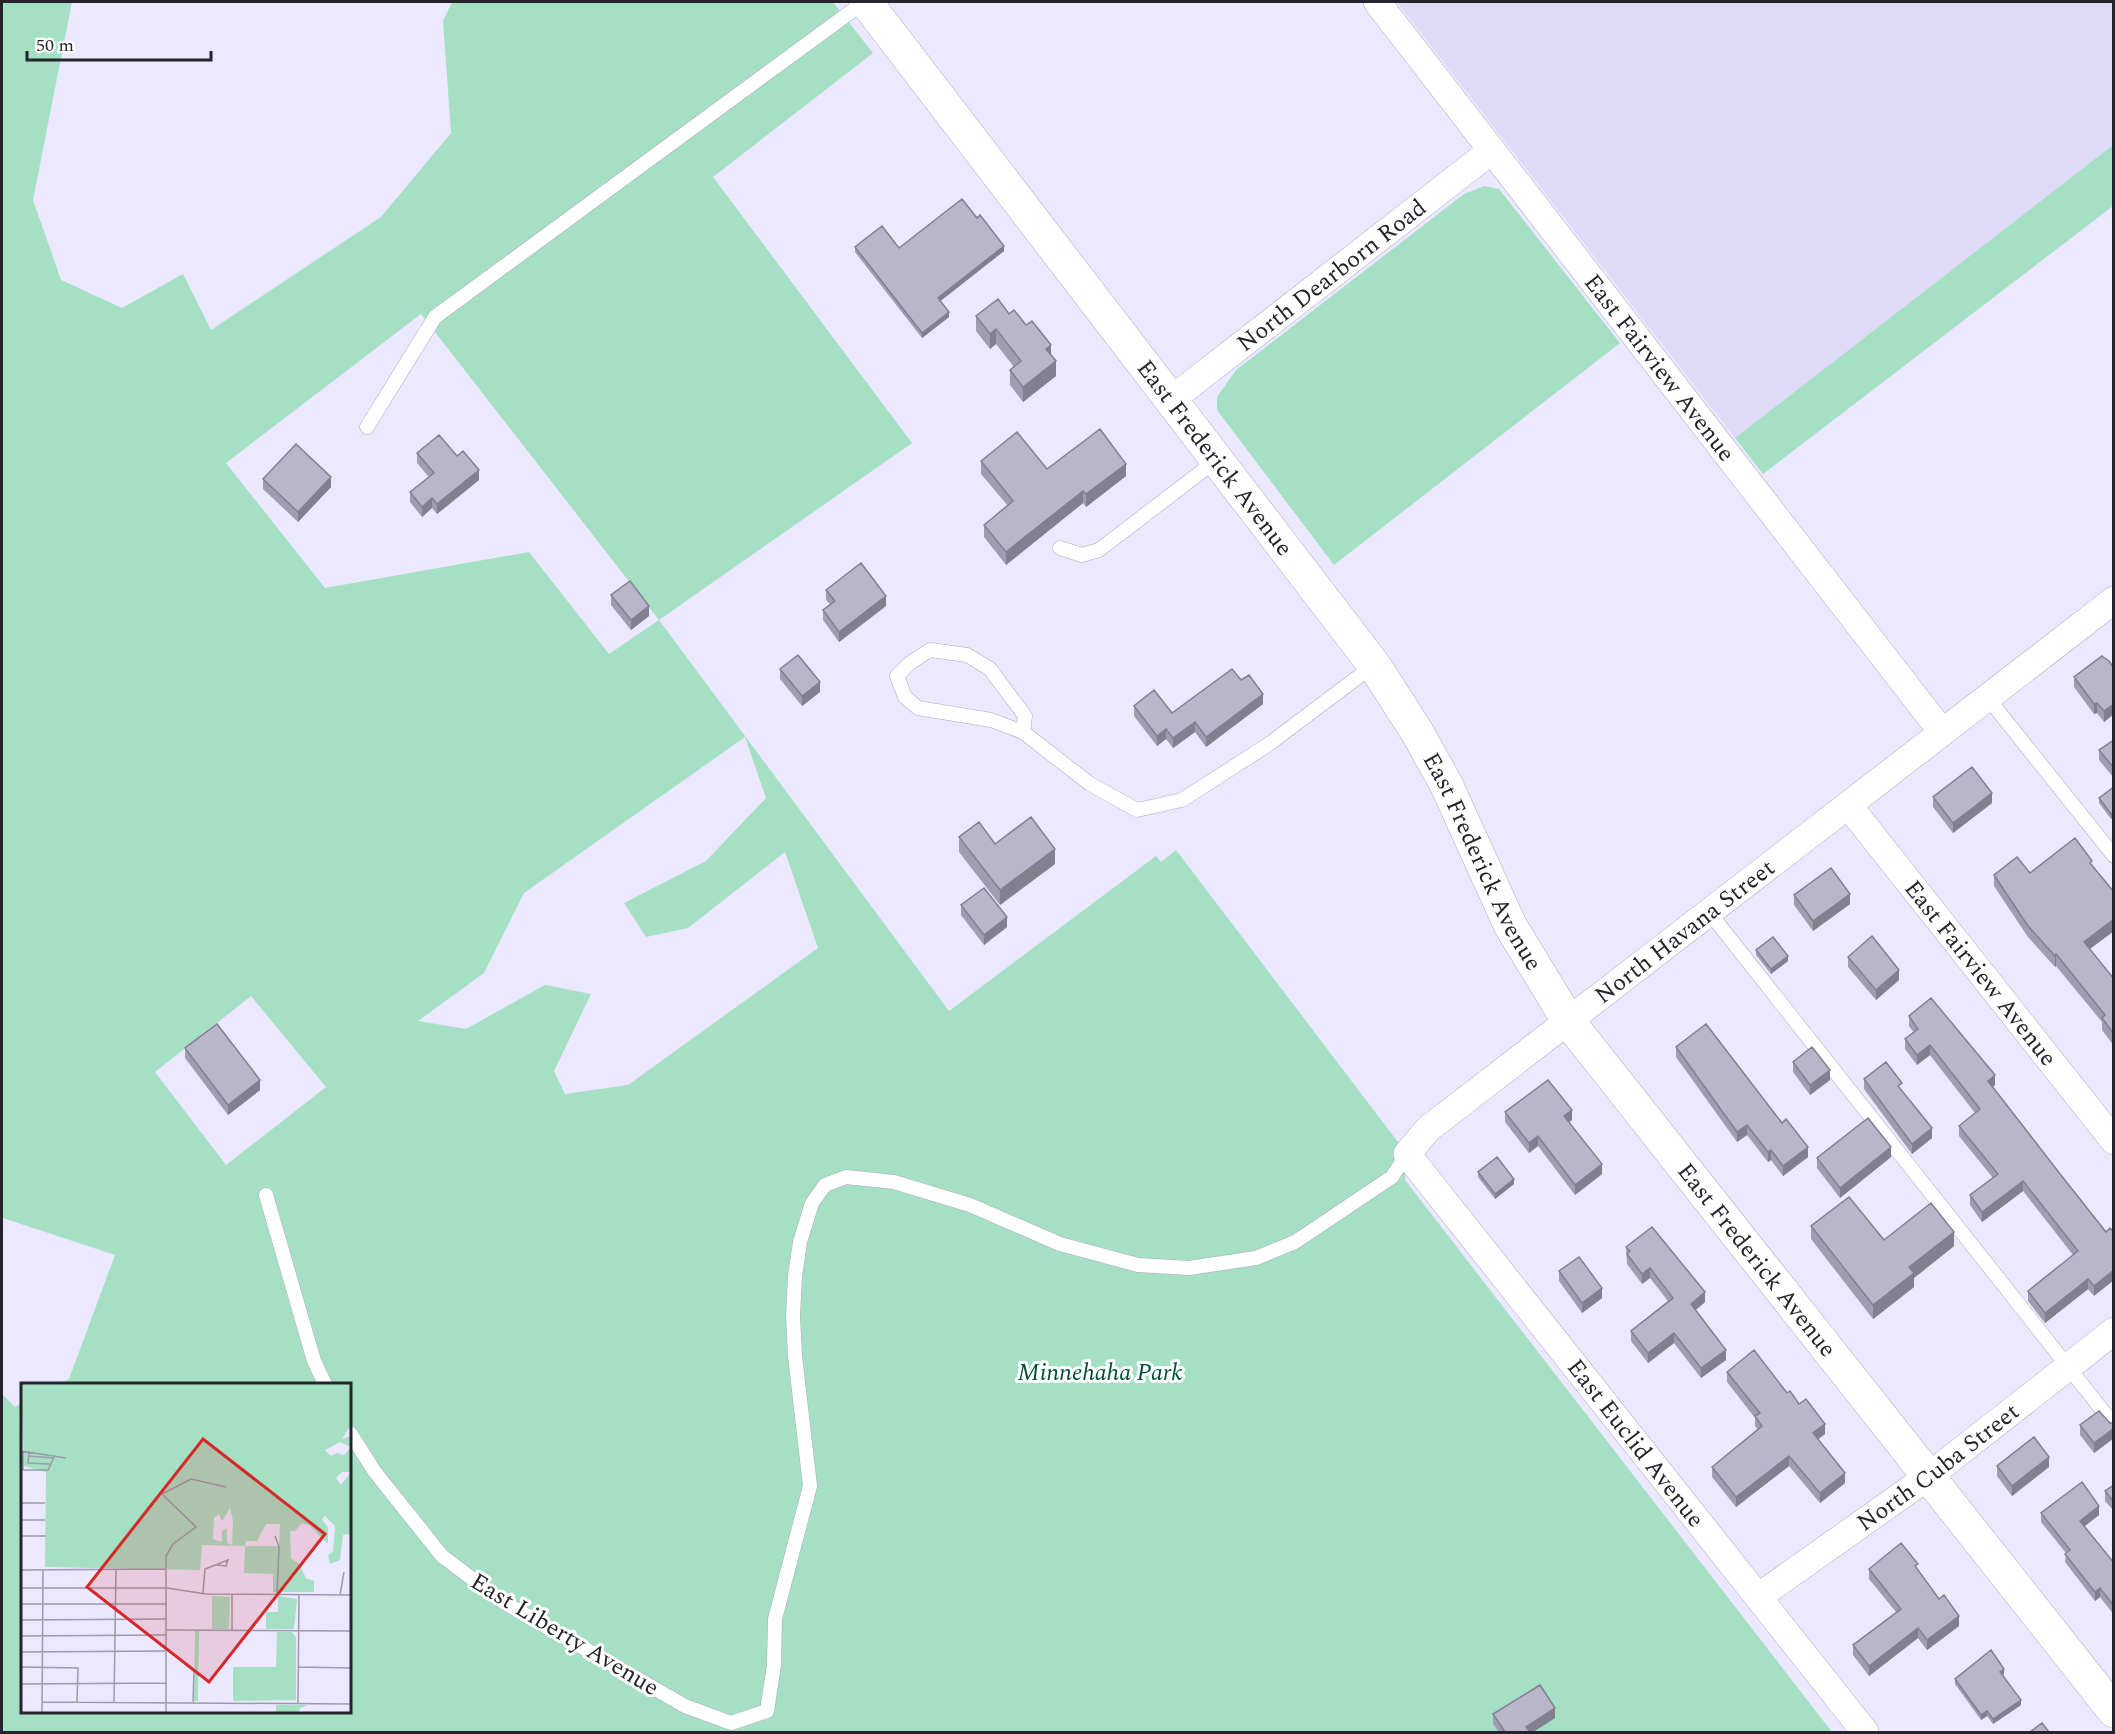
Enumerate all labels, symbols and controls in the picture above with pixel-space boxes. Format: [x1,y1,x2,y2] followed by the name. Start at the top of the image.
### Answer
[27,24,212,62] scale bar
[36,32,74,59] text: 50 m
[1229,190,1435,361] street label: North Dearborn Road
[1575,266,1743,470] street label: East Fairview Avenue
[1127,352,1301,564] street label: East Frederick Avenue
[1413,746,1551,978] street label: East Frederick Avenue
[1587,851,1783,1013] street label: North Havana Street
[1895,872,2065,1074] street label: East Fairview Avenue
[1668,1155,1845,1366] street label: East Frederick Avenue
[1558,1351,1713,1536] street label: East Euclid Avenue
[1018,1355,1182,1391] park label: Minnehaha Park
[21,1383,351,1713] inset map
[1850,1395,2027,1541] street label: North Cuba Street
[463,1564,666,1706] street label: East Liberty Avenue

